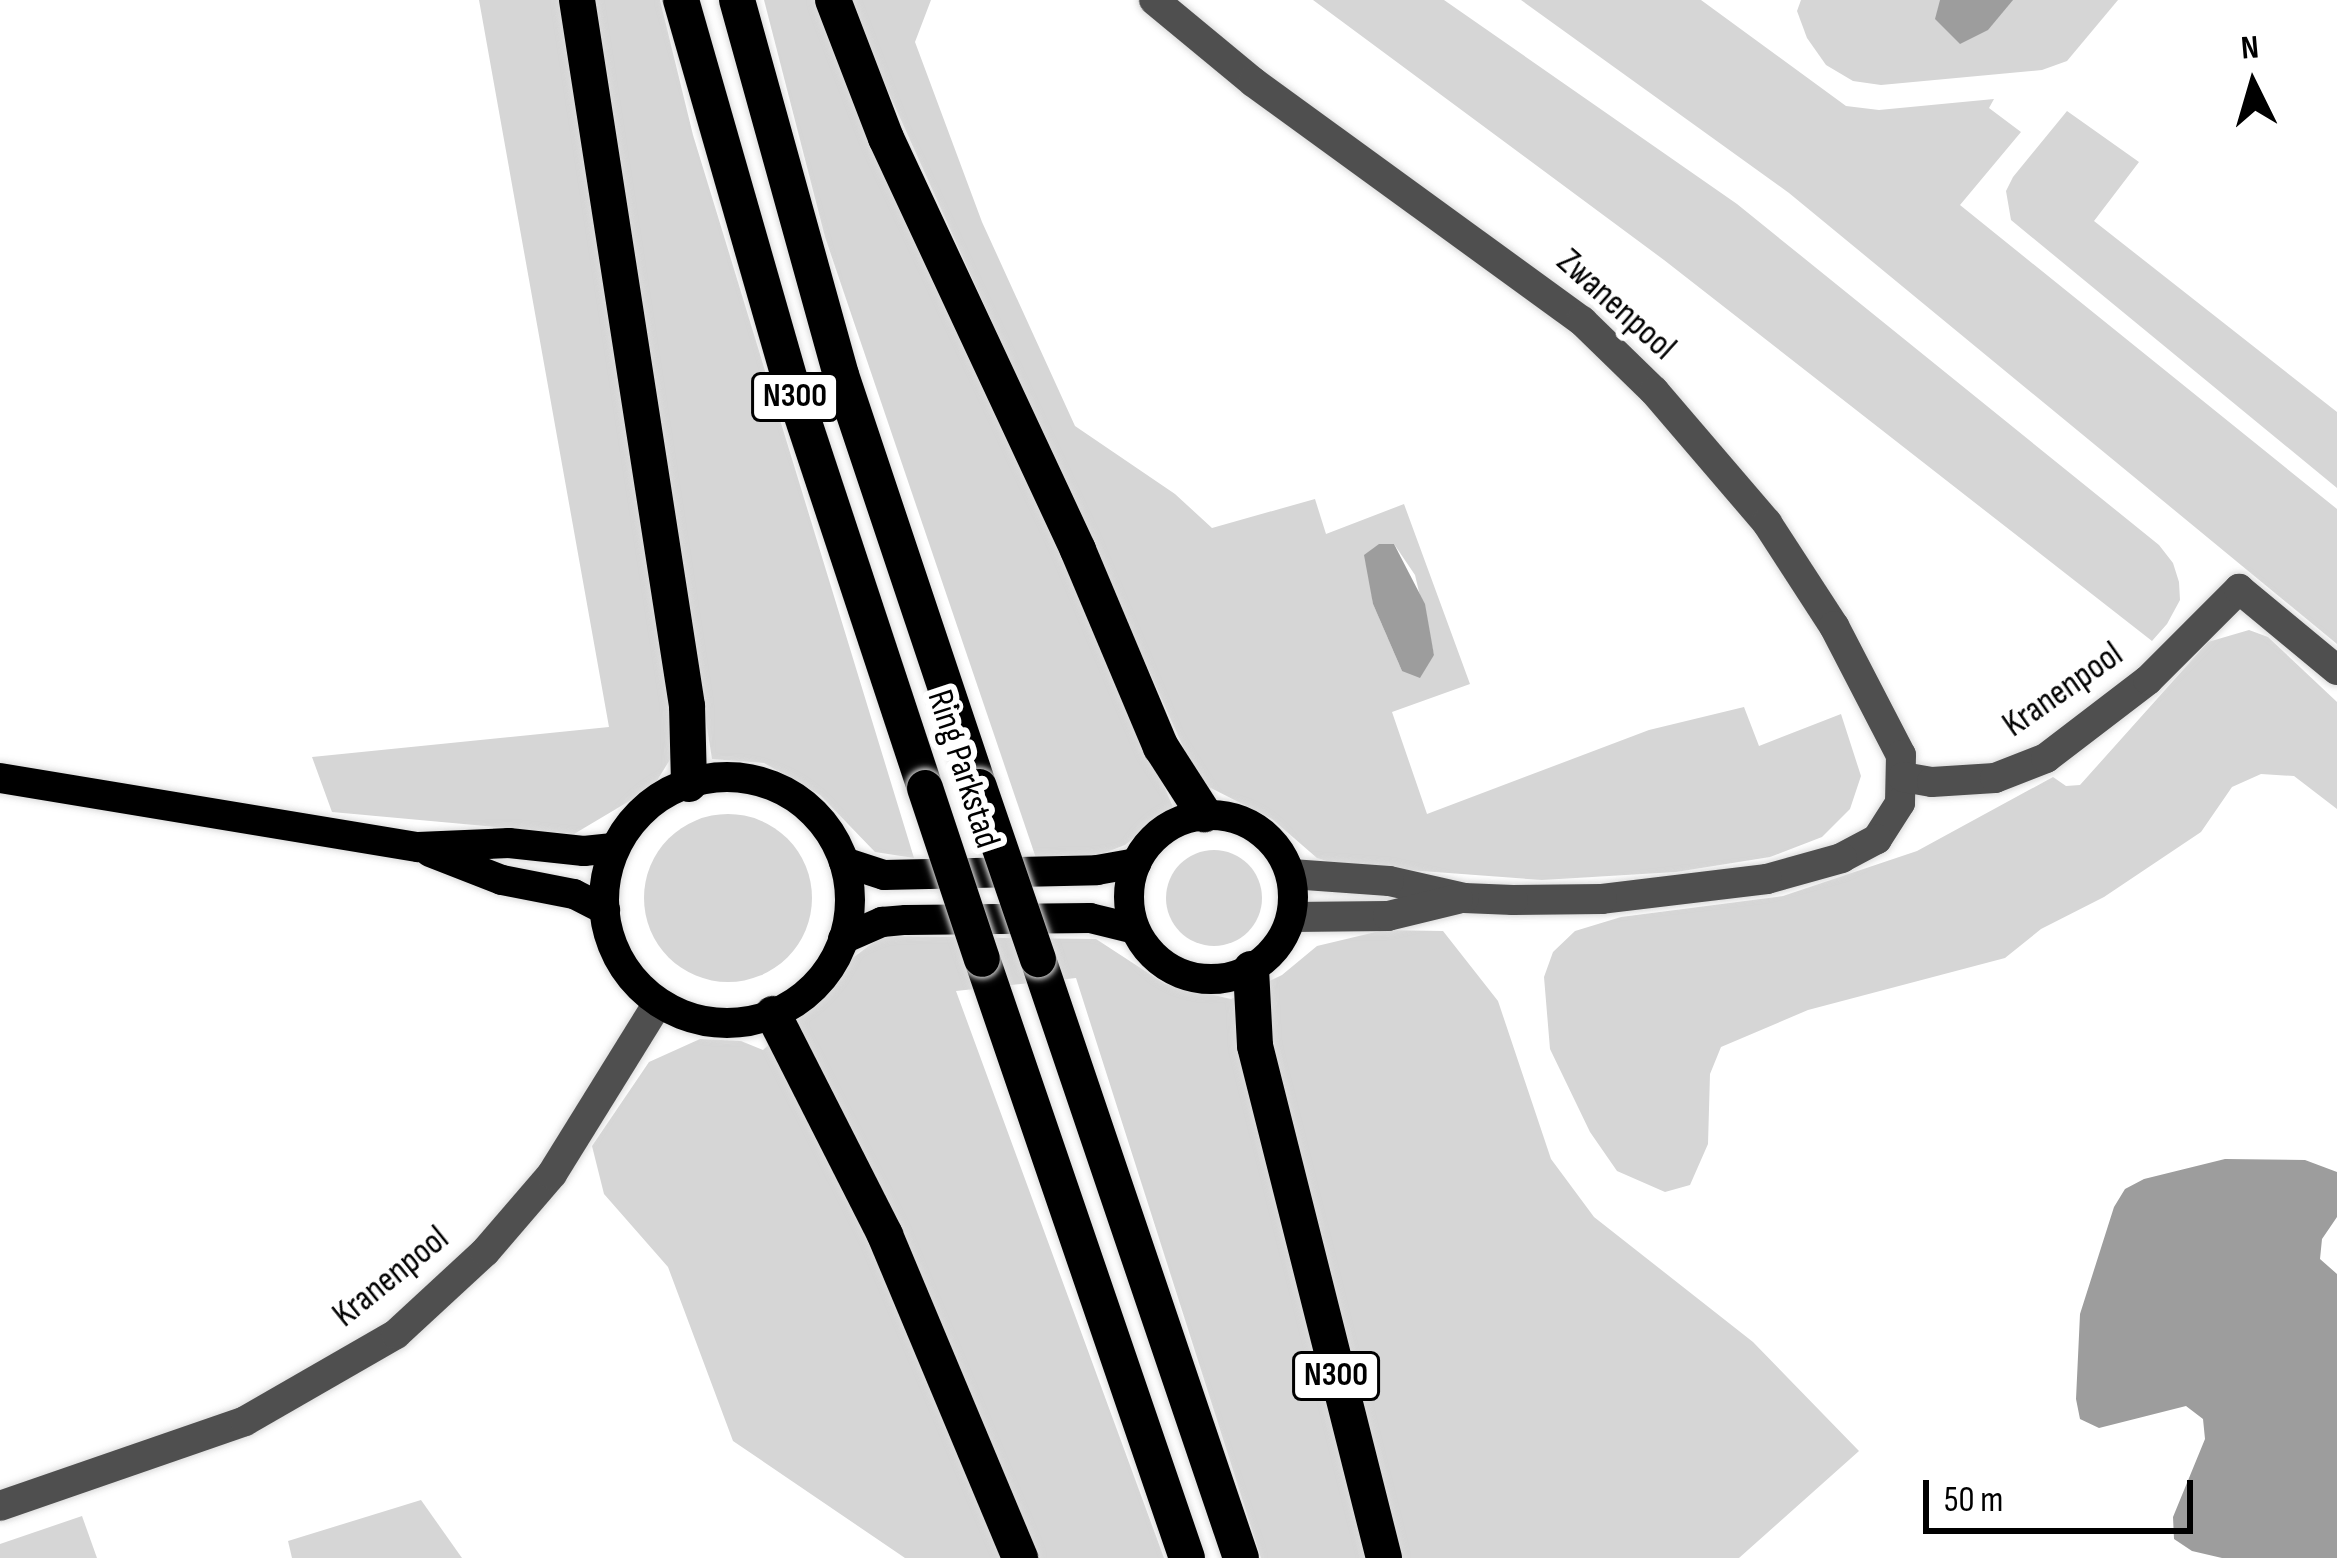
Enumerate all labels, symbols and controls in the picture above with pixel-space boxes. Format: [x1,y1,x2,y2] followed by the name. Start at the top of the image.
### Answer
[2193,24,2313,144] north arrow
[2239,27,2260,69] text: N
[1548,240,1684,370] street label: Zwanenpool
[750,370,840,424] road number: N300
[1995,633,2131,747] street label: Kranenpool
[917,685,1009,853] street label: Ring Parkstad
[324,1217,458,1337] street label: Kranenpool
[1291,1349,1381,1403] road number: N300
[1929,1456,2199,1530] scale bar
[1944,1479,2003,1522] text: 50 m

